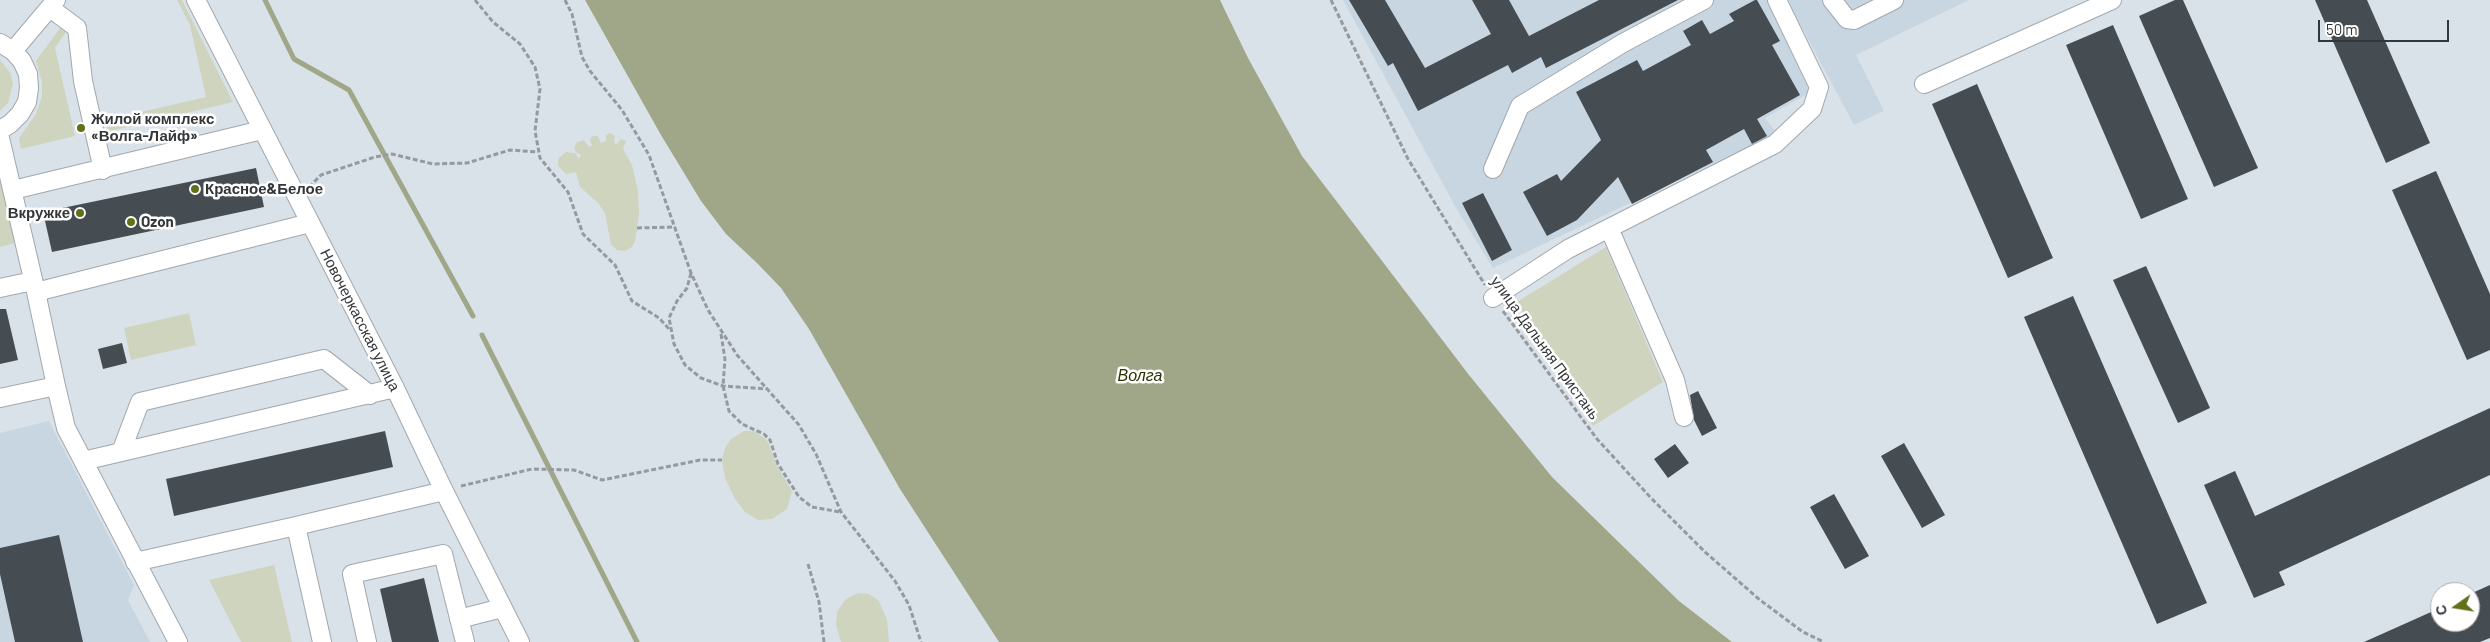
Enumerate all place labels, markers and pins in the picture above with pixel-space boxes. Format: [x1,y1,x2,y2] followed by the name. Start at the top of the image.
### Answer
[91,110,214,145] place label: Жилой комплекс «Волга-Лайф»
[75,122,87,134] marker: Жилой комплекс «Волга-Лайф»
[205,180,323,198] place label: Красное&Белое
[189,183,201,195] marker: Красное&Белое
[8,204,70,222] place label: Вкружке
[74,207,86,219] marker: Вкружке
[141,213,174,231] place label: Ozon
[125,216,137,228] marker: Ozon

